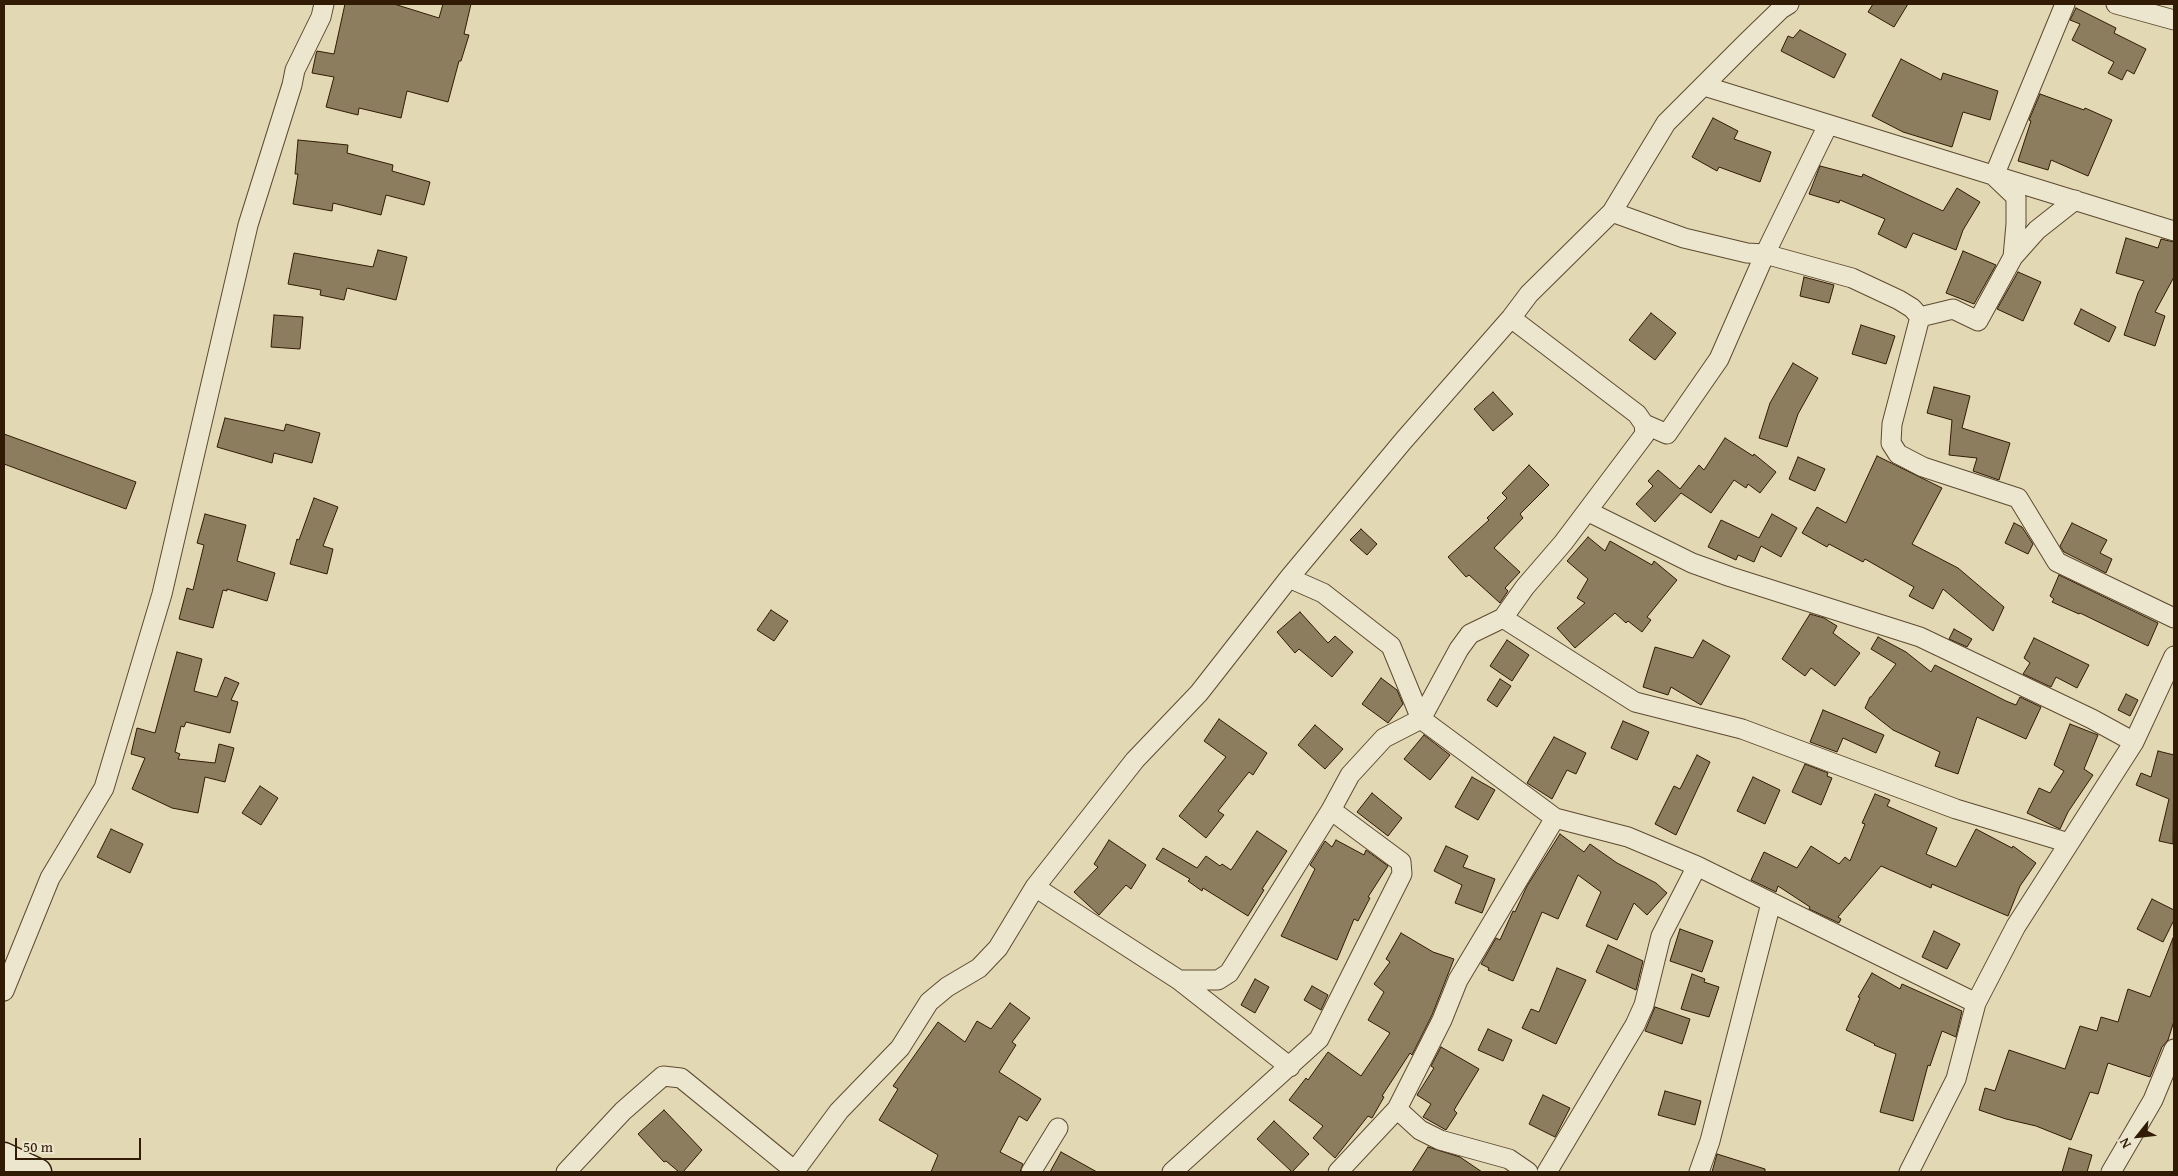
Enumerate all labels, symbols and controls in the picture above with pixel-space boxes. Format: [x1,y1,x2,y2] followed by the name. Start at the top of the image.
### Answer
[2113,1111,2163,1161] north arrow
[18,1128,144,1160] scale bar
[2114,1134,2136,1152] text: N
[23,1136,53,1157] text: 50 m

